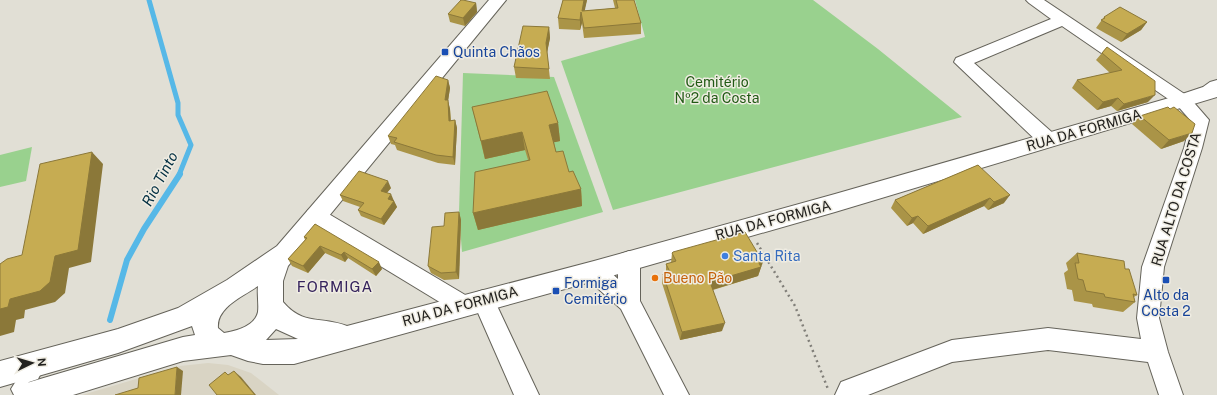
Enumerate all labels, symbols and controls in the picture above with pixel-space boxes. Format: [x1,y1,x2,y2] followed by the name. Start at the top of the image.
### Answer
[453,44,540,60] place label: Quinta Chãos
[440,47,450,57] marker: Quinta Chãos
[675,74,759,106] park label: Cemitério Nº2 da Costa
[1025,106,1144,154] street label: RUA DA FORMIGA
[1148,130,1204,268] street label: RUA ALTO DA COSTA
[138,149,181,209] water label: Rio Tinto
[713,197,833,243] street label: RUA DA FORMIGA
[733,248,800,264] place label: Santa Rita
[720,251,730,261] marker: Santa Rita
[663,270,732,286] place label: Bueno Pão
[650,273,660,283] marker: Bueno Pão
[564,275,627,307] place label: Formiga Cemitério
[1161,275,1171,285] marker: Alto da Costa 2
[297,278,373,295] district label: FORMIGA
[400,283,520,329] street label: RUA DA FORMIGA
[551,286,561,296] marker: Formiga Cemitério
[1141,287,1191,319] place label: Alto da Costa 2
[12,343,52,383] north arrow
[36,357,48,367] text: N

